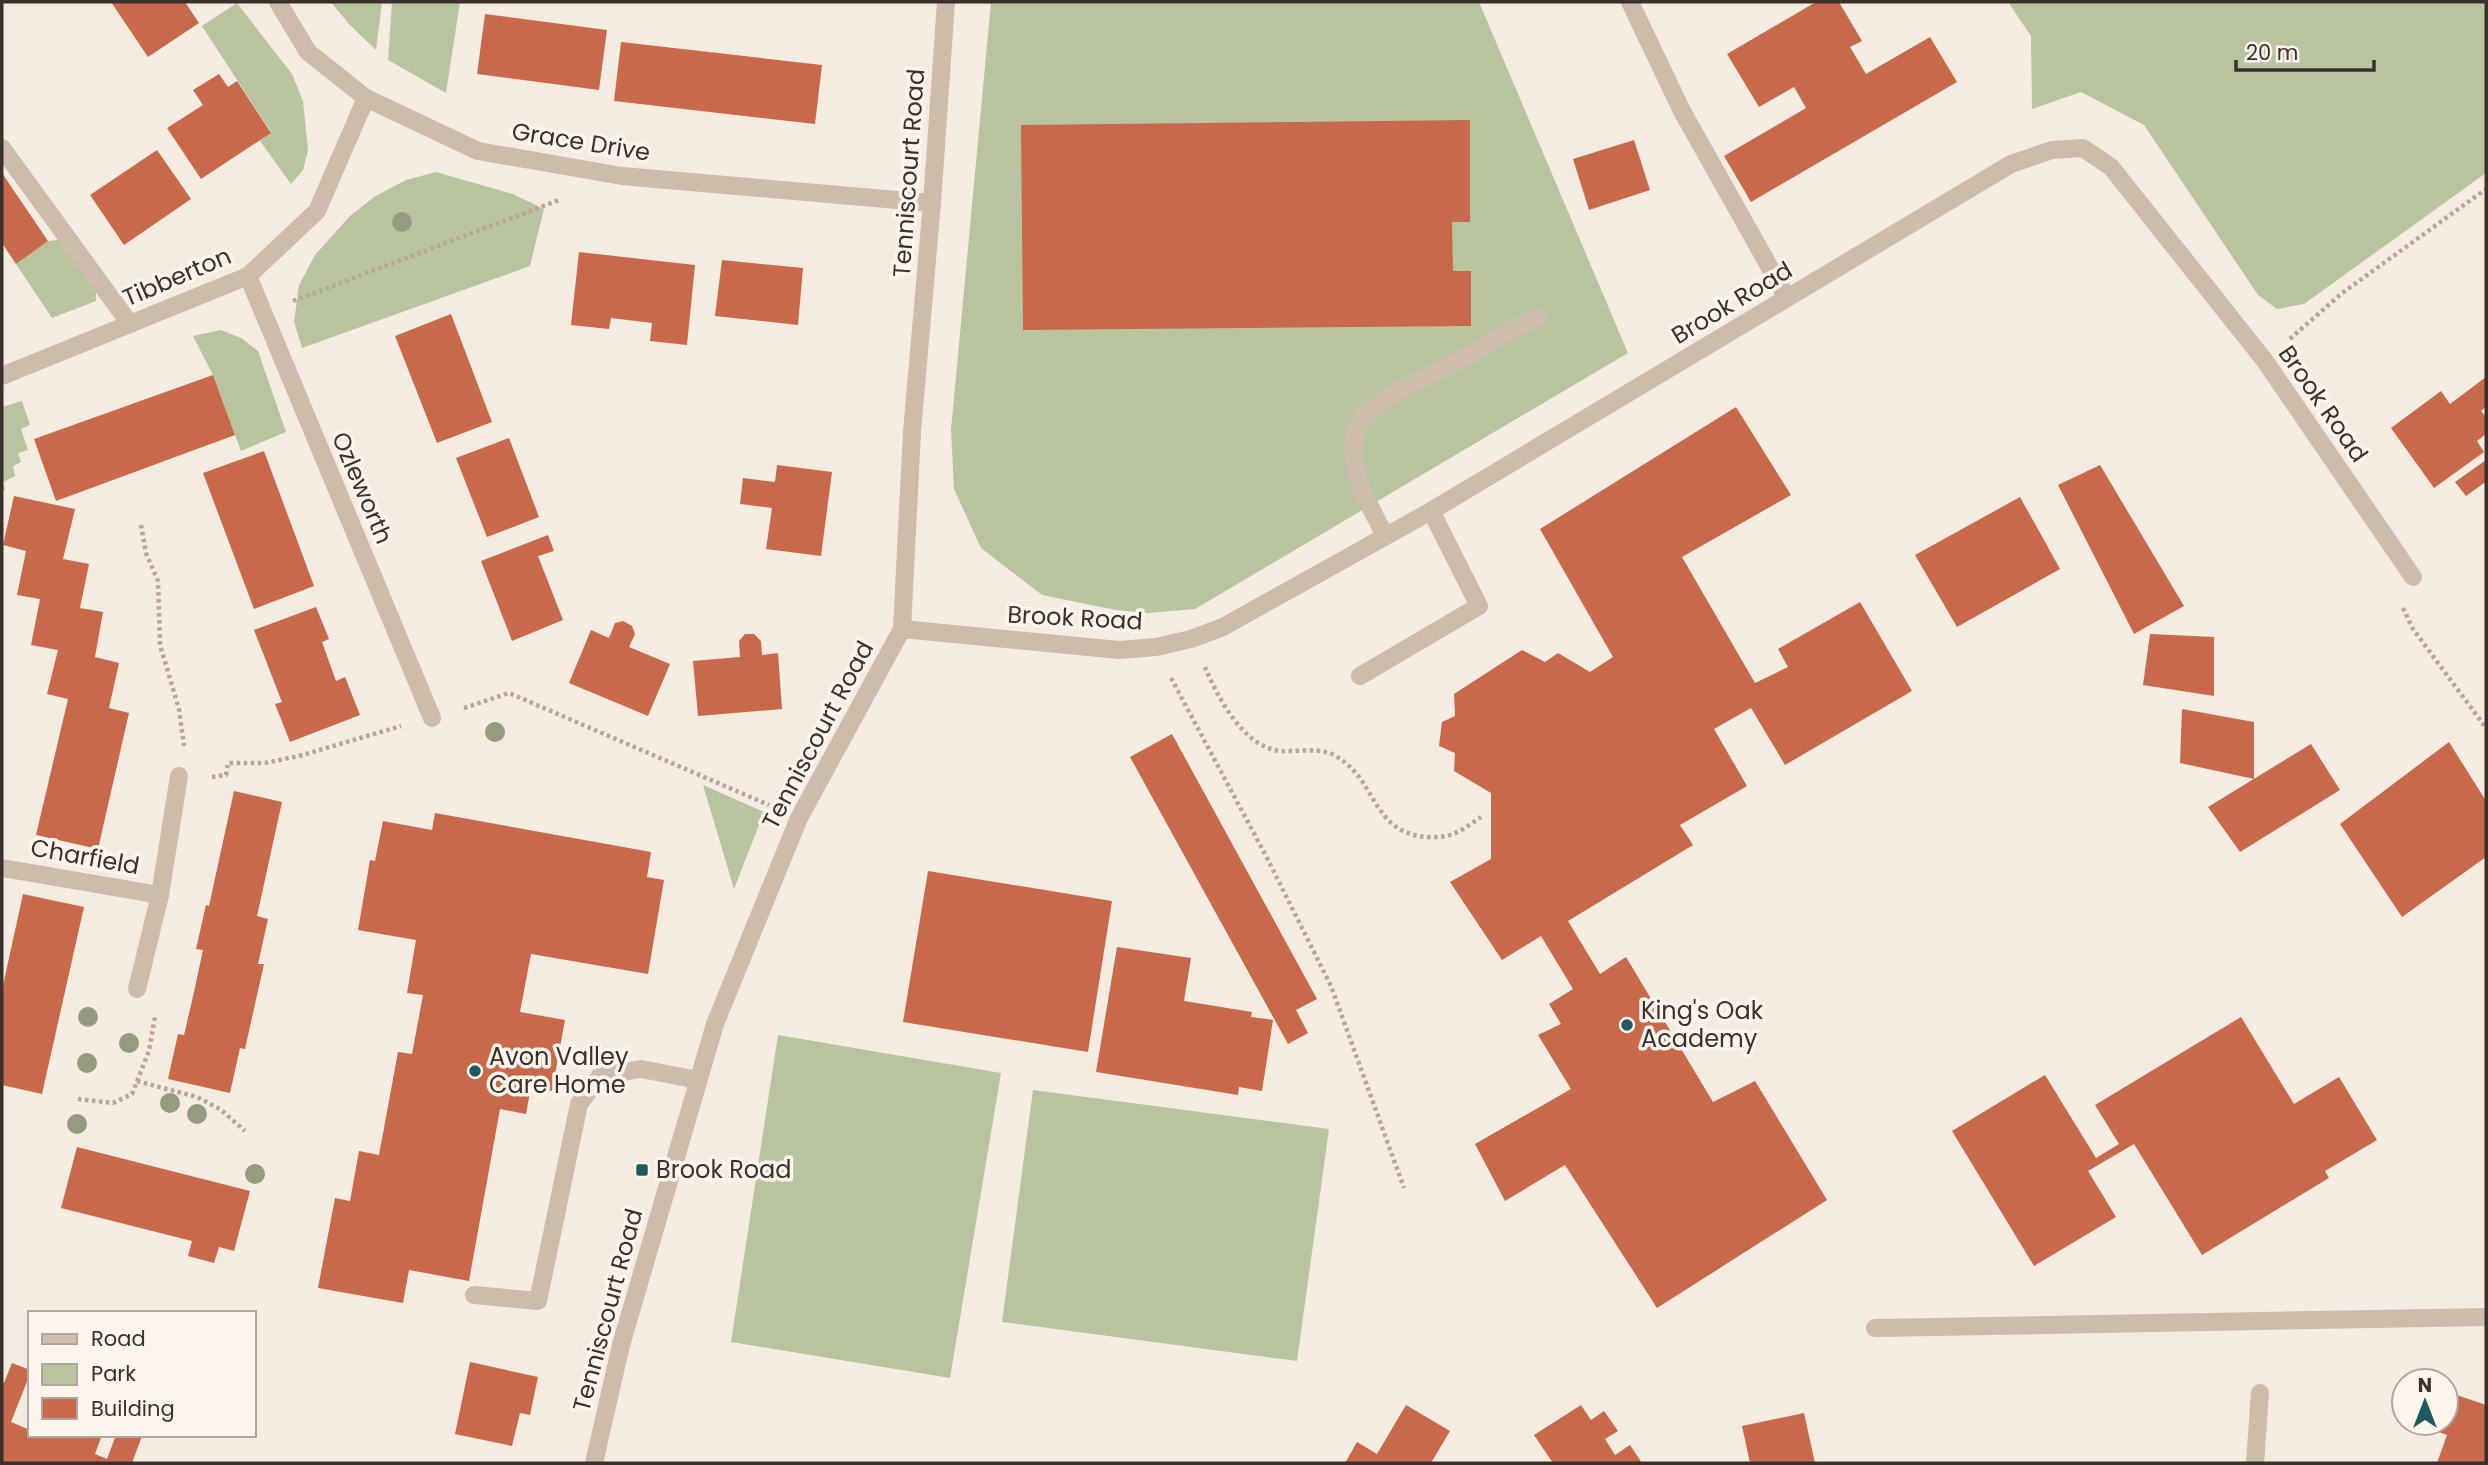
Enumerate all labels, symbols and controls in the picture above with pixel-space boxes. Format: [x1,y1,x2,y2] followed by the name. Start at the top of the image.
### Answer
[2236,28,2374,72] scale bar
[2246,38,2299,67] text: 20 m
[885,68,932,278] street label: Tenniscourt Road
[509,114,653,169] street label: Grace Drive
[118,239,236,314] street label: Tibberton
[1665,254,1798,352] street label: Brook Road
[2271,339,2376,469] street label: Brook Road
[324,427,401,549] street label: Ozleworth
[1006,597,1144,638] street label: Brook Road
[754,635,881,835] street label: Tenniscourt Road
[28,831,142,882] street label: Charfield
[1641,994,1764,1055] place label: King's Oak Academy
[1619,1017,1635,1033] marker: King's Oak Academy
[489,1040,629,1101] place label: Avon Valley Care Home
[467,1063,483,1079] marker: Avon Valley Care Home
[656,1153,792,1186] place label: Brook Road
[634,1162,650,1178] marker: Brook Road
[565,1205,650,1415] street label: Tenniscourt Road
[28,1311,256,1437] legend
[91,1324,146,1353] text: Road
[91,1359,136,1388] text: Park
[2390,1367,2460,1437] north arrow
[2418,1372,2432,1399] text: N
[91,1394,175,1423] text: Building

